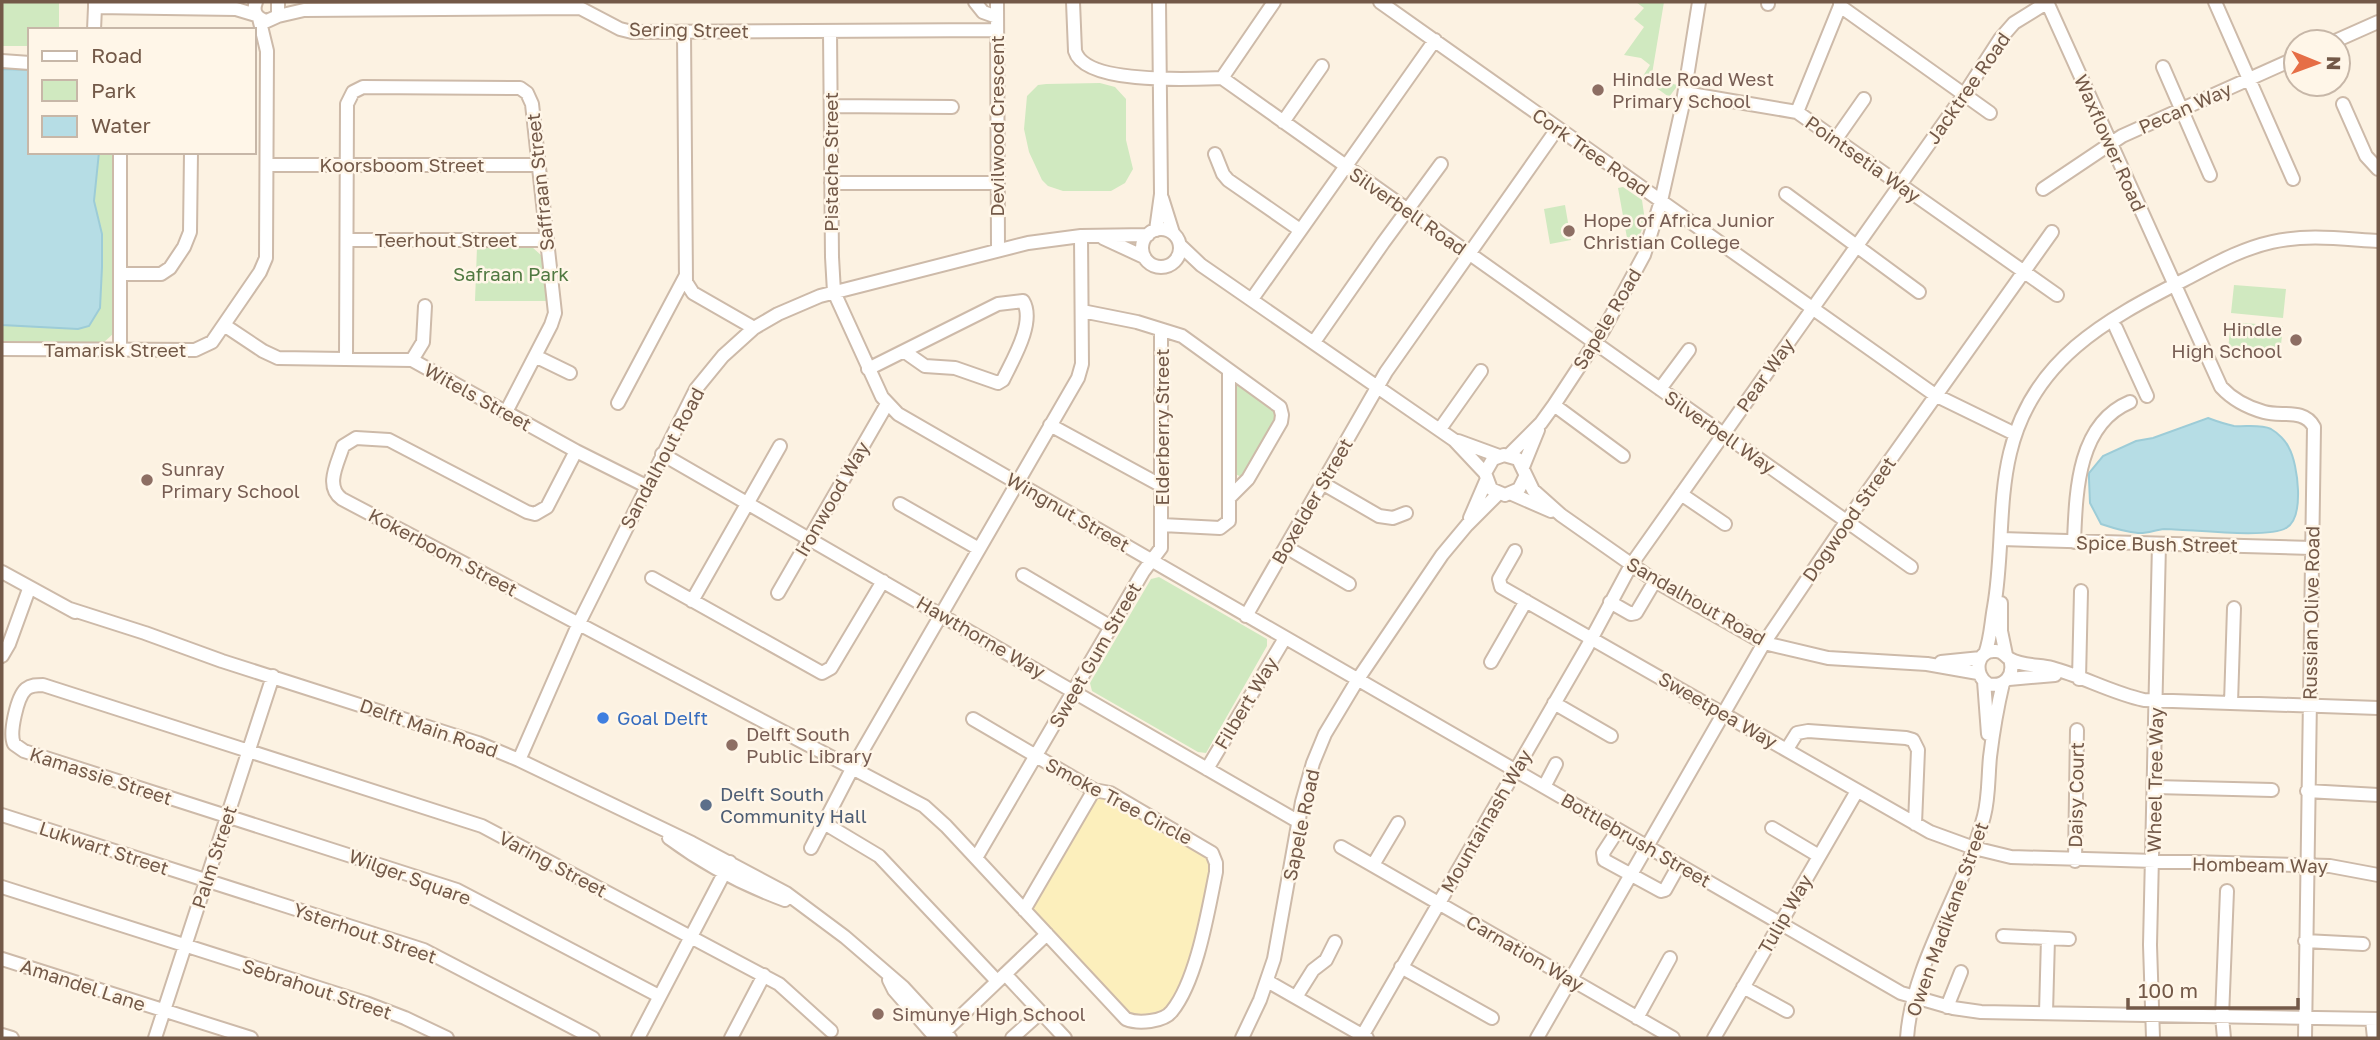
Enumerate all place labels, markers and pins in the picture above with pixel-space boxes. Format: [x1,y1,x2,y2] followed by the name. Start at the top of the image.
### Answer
[1612,67,1774,112] place label: Hindle Road West Primary School
[1590,82,1606,98] marker: Hindle Road West Primary School
[1583,208,1775,253] place label: Hope of Africa Junior Christian College
[1561,223,1577,239] marker: Hope of Africa Junior Christian College
[2171,317,2282,362] place label: Hindle High School
[2288,332,2304,348] marker: Hindle High School
[161,457,300,502] place label: Sunray Primary School
[139,472,155,488] marker: Sunray Primary School
[617,706,708,729] place label: Goal Delft
[595,710,611,726] marker: Goal Delft
[746,722,872,767] place label: Delft South Public Library
[724,737,740,753] marker: Delft South Public Library
[720,782,867,827] place label: Delft South Community Hall
[698,797,714,813] marker: Delft South Community Hall
[892,1002,1086,1025] place label: Simunye High School
[870,1006,886,1022] marker: Simunye High School

